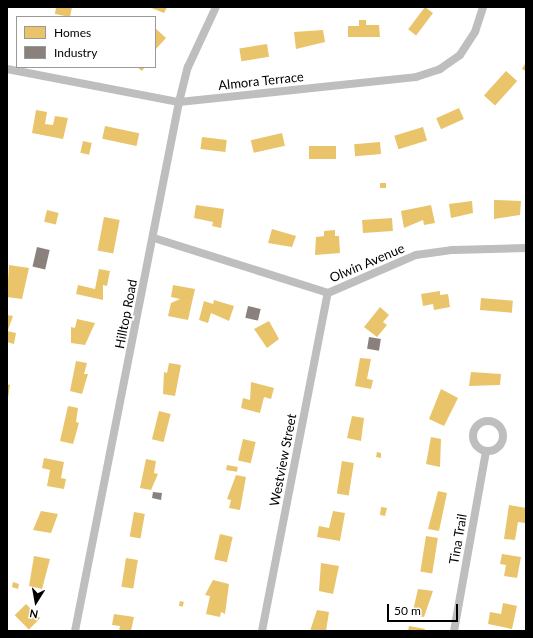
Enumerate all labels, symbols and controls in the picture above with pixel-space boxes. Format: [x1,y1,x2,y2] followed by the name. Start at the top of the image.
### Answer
[16,16,156,68] legend
[54,25,91,40] text: Homes
[54,45,97,60] text: Industry
[217,69,305,93] street label: Almora Terrace
[327,240,407,286] street label: Olwin Avenue
[112,278,140,350] street label: Hilltop Road
[266,412,300,508] street label: Westview Street
[446,512,470,566] street label: Tina Trail
[16,582,56,622] north arrow
[389,596,460,622] scale bar
[394,603,421,618] text: 50 m
[28,607,39,621] text: N

